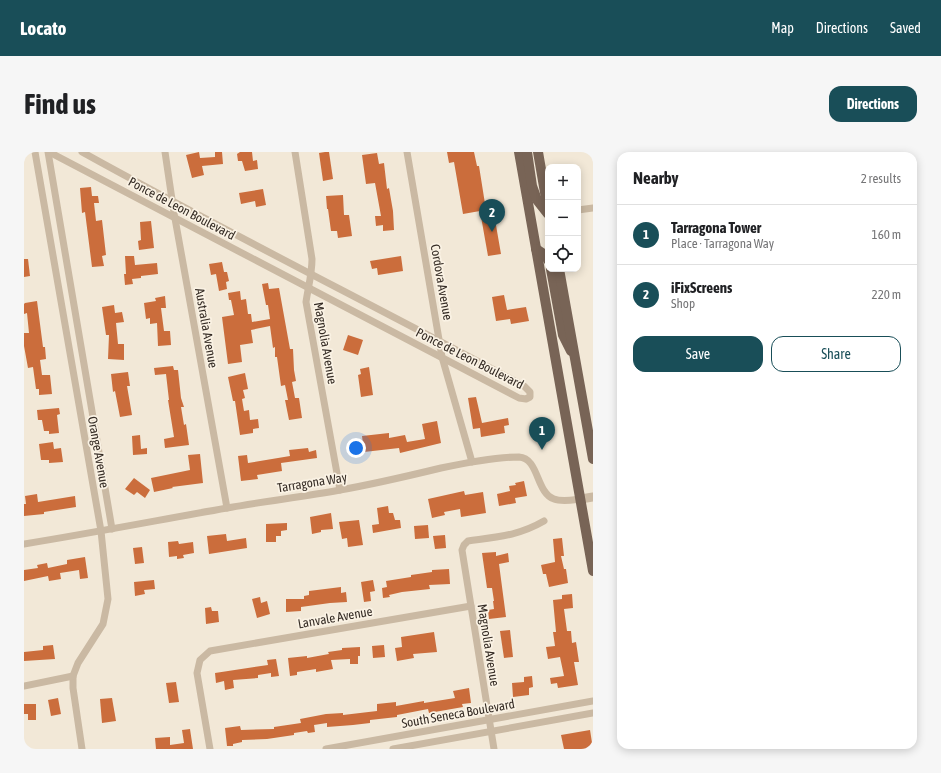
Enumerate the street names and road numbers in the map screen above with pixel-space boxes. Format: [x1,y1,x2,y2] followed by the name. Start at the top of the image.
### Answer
[126,174,238,243] street label: Ponce de Leon Boulevard
[427,243,456,321] street label: Cordova Avenue
[192,287,221,369] street label: Australia Avenue
[311,301,340,385] street label: Magnolia Avenue
[413,325,526,392] street label: Ponce de Leon Boulevard
[85,415,112,489] street label: Orange Avenue
[276,469,349,495] street label: Tarragona Way
[475,603,502,687] street label: Magnolia Avenue
[297,604,374,631] street label: Lanvale Avenue
[400,696,516,731] street label: South Seneca Boulevard

